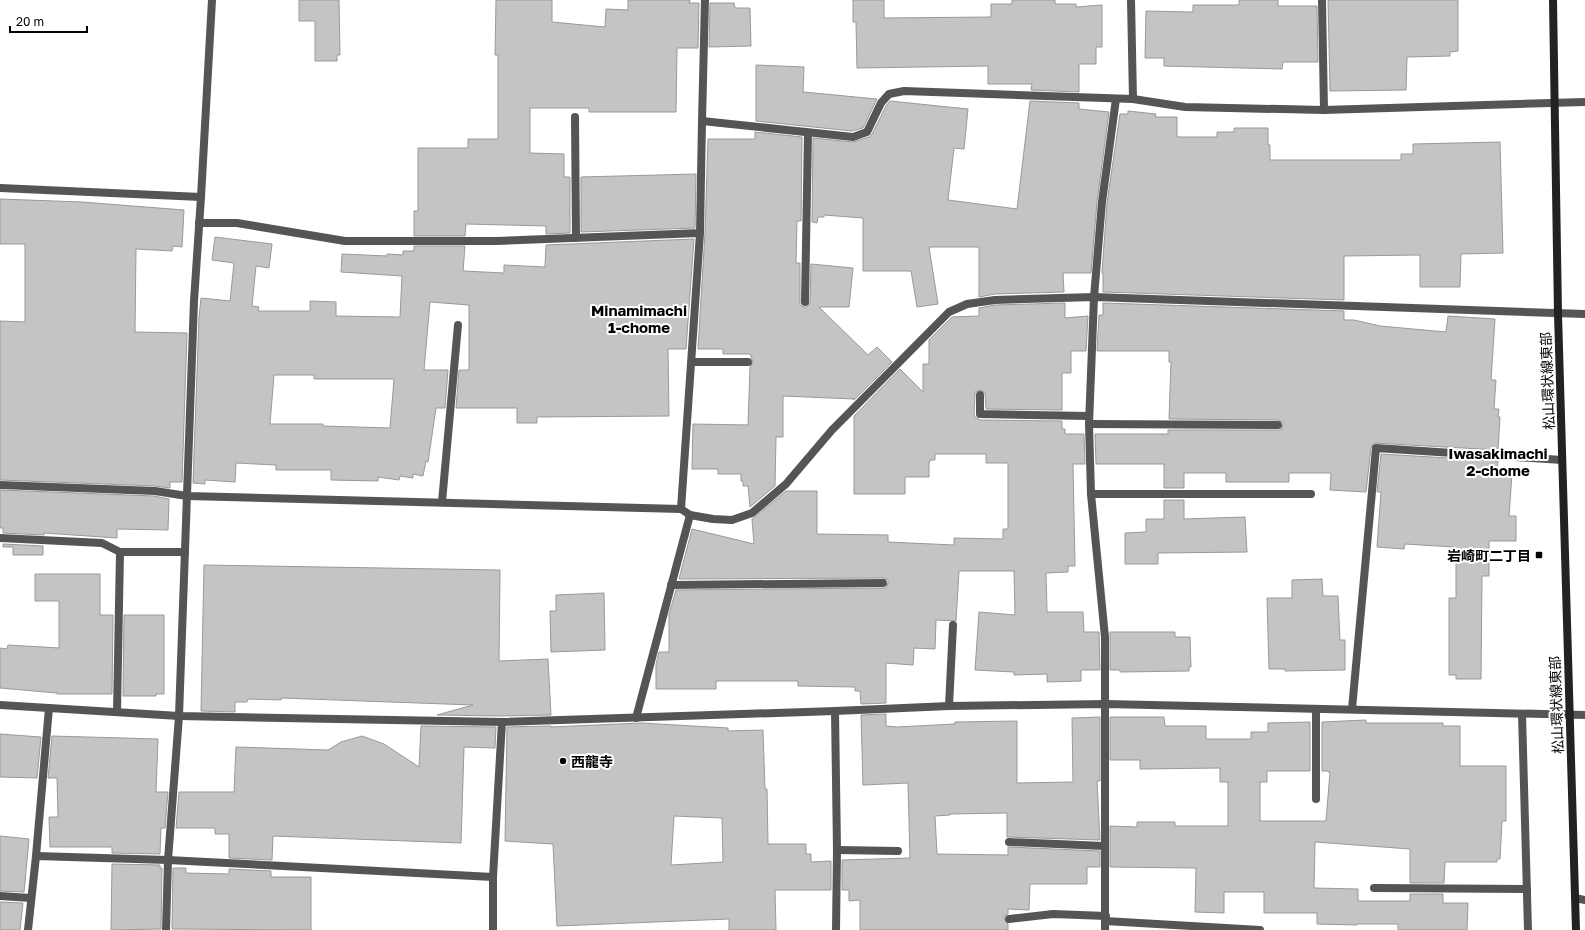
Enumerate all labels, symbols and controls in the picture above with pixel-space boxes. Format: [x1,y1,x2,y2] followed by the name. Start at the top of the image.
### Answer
[10,8,87,34] scale bar
[16,14,44,29] text: 20 m
[591,301,687,336] district label: Minamimachi 1-chome
[1537,332,1557,430] street label: 松山環状線東部
[1448,444,1548,479] district label: Iwasakimachi 2-chome
[1447,547,1531,564] place label: 岩崎町二丁目
[1534,550,1544,560] marker: 岩崎町二丁目
[1546,656,1566,754] street label: 松山環状線東部
[571,753,613,770] place label: 西龍寺
[558,756,568,766] marker: 西龍寺

